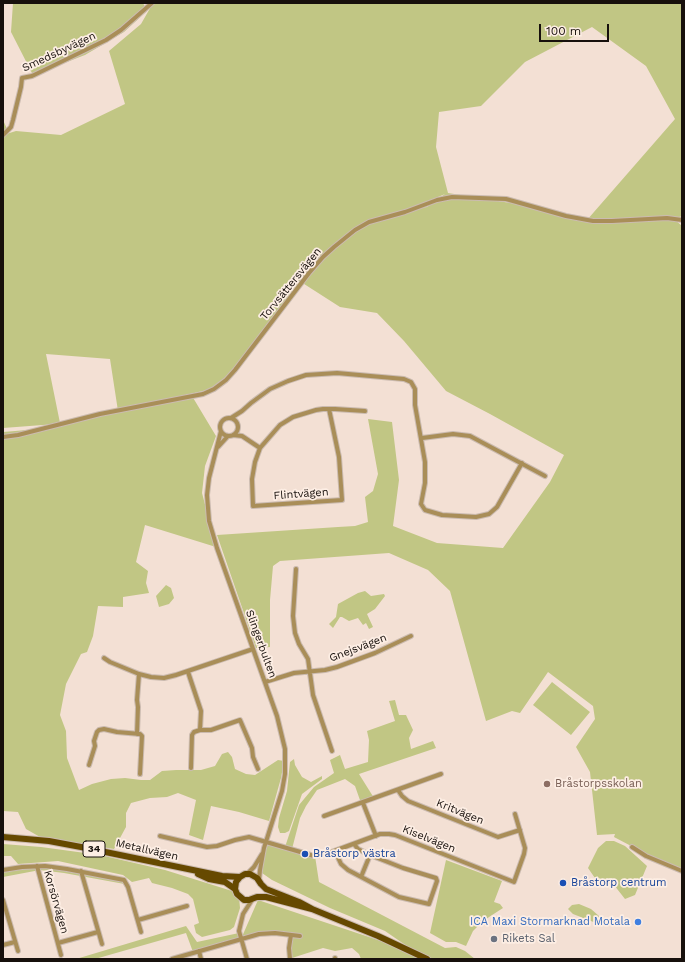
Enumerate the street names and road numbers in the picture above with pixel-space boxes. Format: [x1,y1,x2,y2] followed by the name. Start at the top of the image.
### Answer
[20,29,98,75] street label: Smedsbyvägen
[258,245,324,323] street label: Torvsättersvägen
[273,485,329,503] street label: Flintvägen
[243,608,279,680] street label: Slingerbulten
[327,631,389,665] street label: Gnejsvägen
[434,797,486,827] street label: Kritvägen
[400,822,458,856] street label: Kiselvägen
[115,836,179,864] street label: Metallvägen
[83,841,105,857] road number: 34
[41,869,71,935] street label: Korsörvägen

